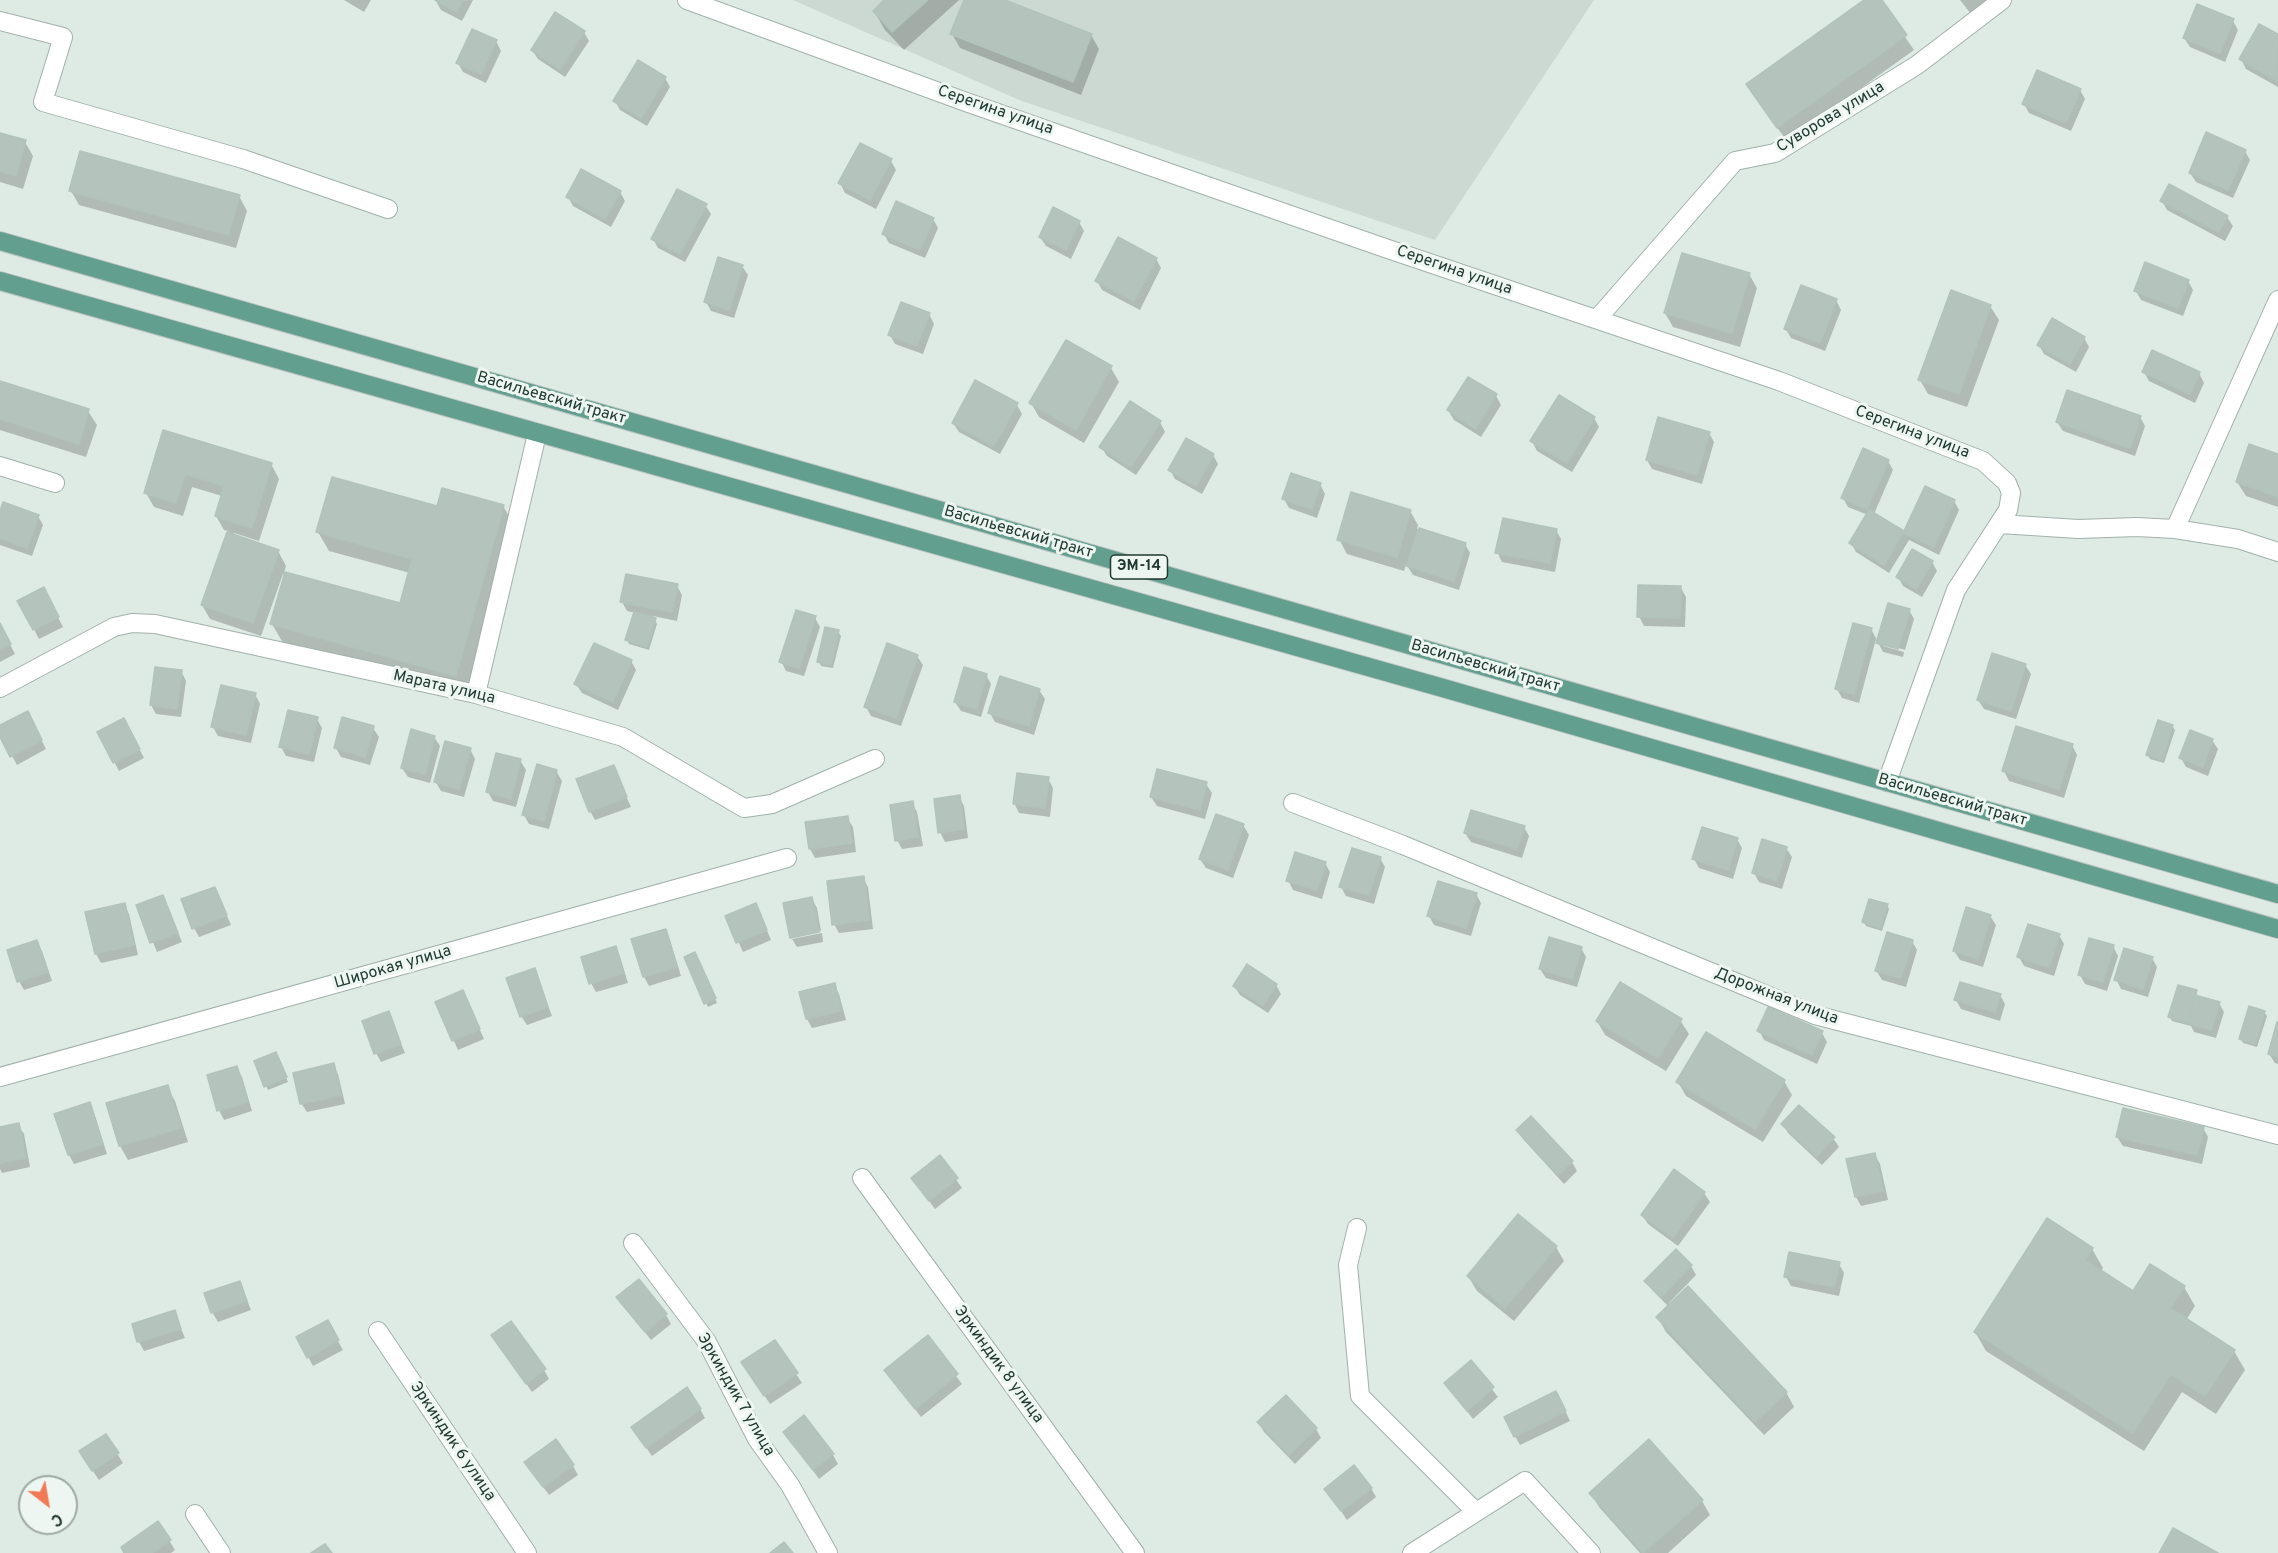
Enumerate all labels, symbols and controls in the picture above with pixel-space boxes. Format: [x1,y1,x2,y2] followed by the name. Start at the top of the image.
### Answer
[1774,78,1888,158] street label: Суворова улица
[935,82,1055,140] street label: Серегина улица
[1394,242,1514,300] street label: Серегина улица
[474,369,628,429] street label: Васильевский тракт
[1852,402,1972,464] street label: Серегина улица
[941,503,1095,563] street label: Васильевский тракт
[1110,555,1168,579] road number: ЭМ-14
[1408,637,1562,697] street label: Васильевский тракт
[391,667,497,709] street label: Марата улица
[1875,771,2029,831] street label: Васильевский тракт
[332,942,454,994] street label: Широкая улица
[1711,965,1841,1029] street label: Дорожная улица
[949,1303,1047,1427] street label: Эркиндик 8 улица
[692,1330,778,1460] street label: Эркиндик 7 улица
[405,1379,499,1505] street label: Эркиндик 6 улица
[18,1475,78,1535] north arrow
[47,1508,66,1530] text: С

